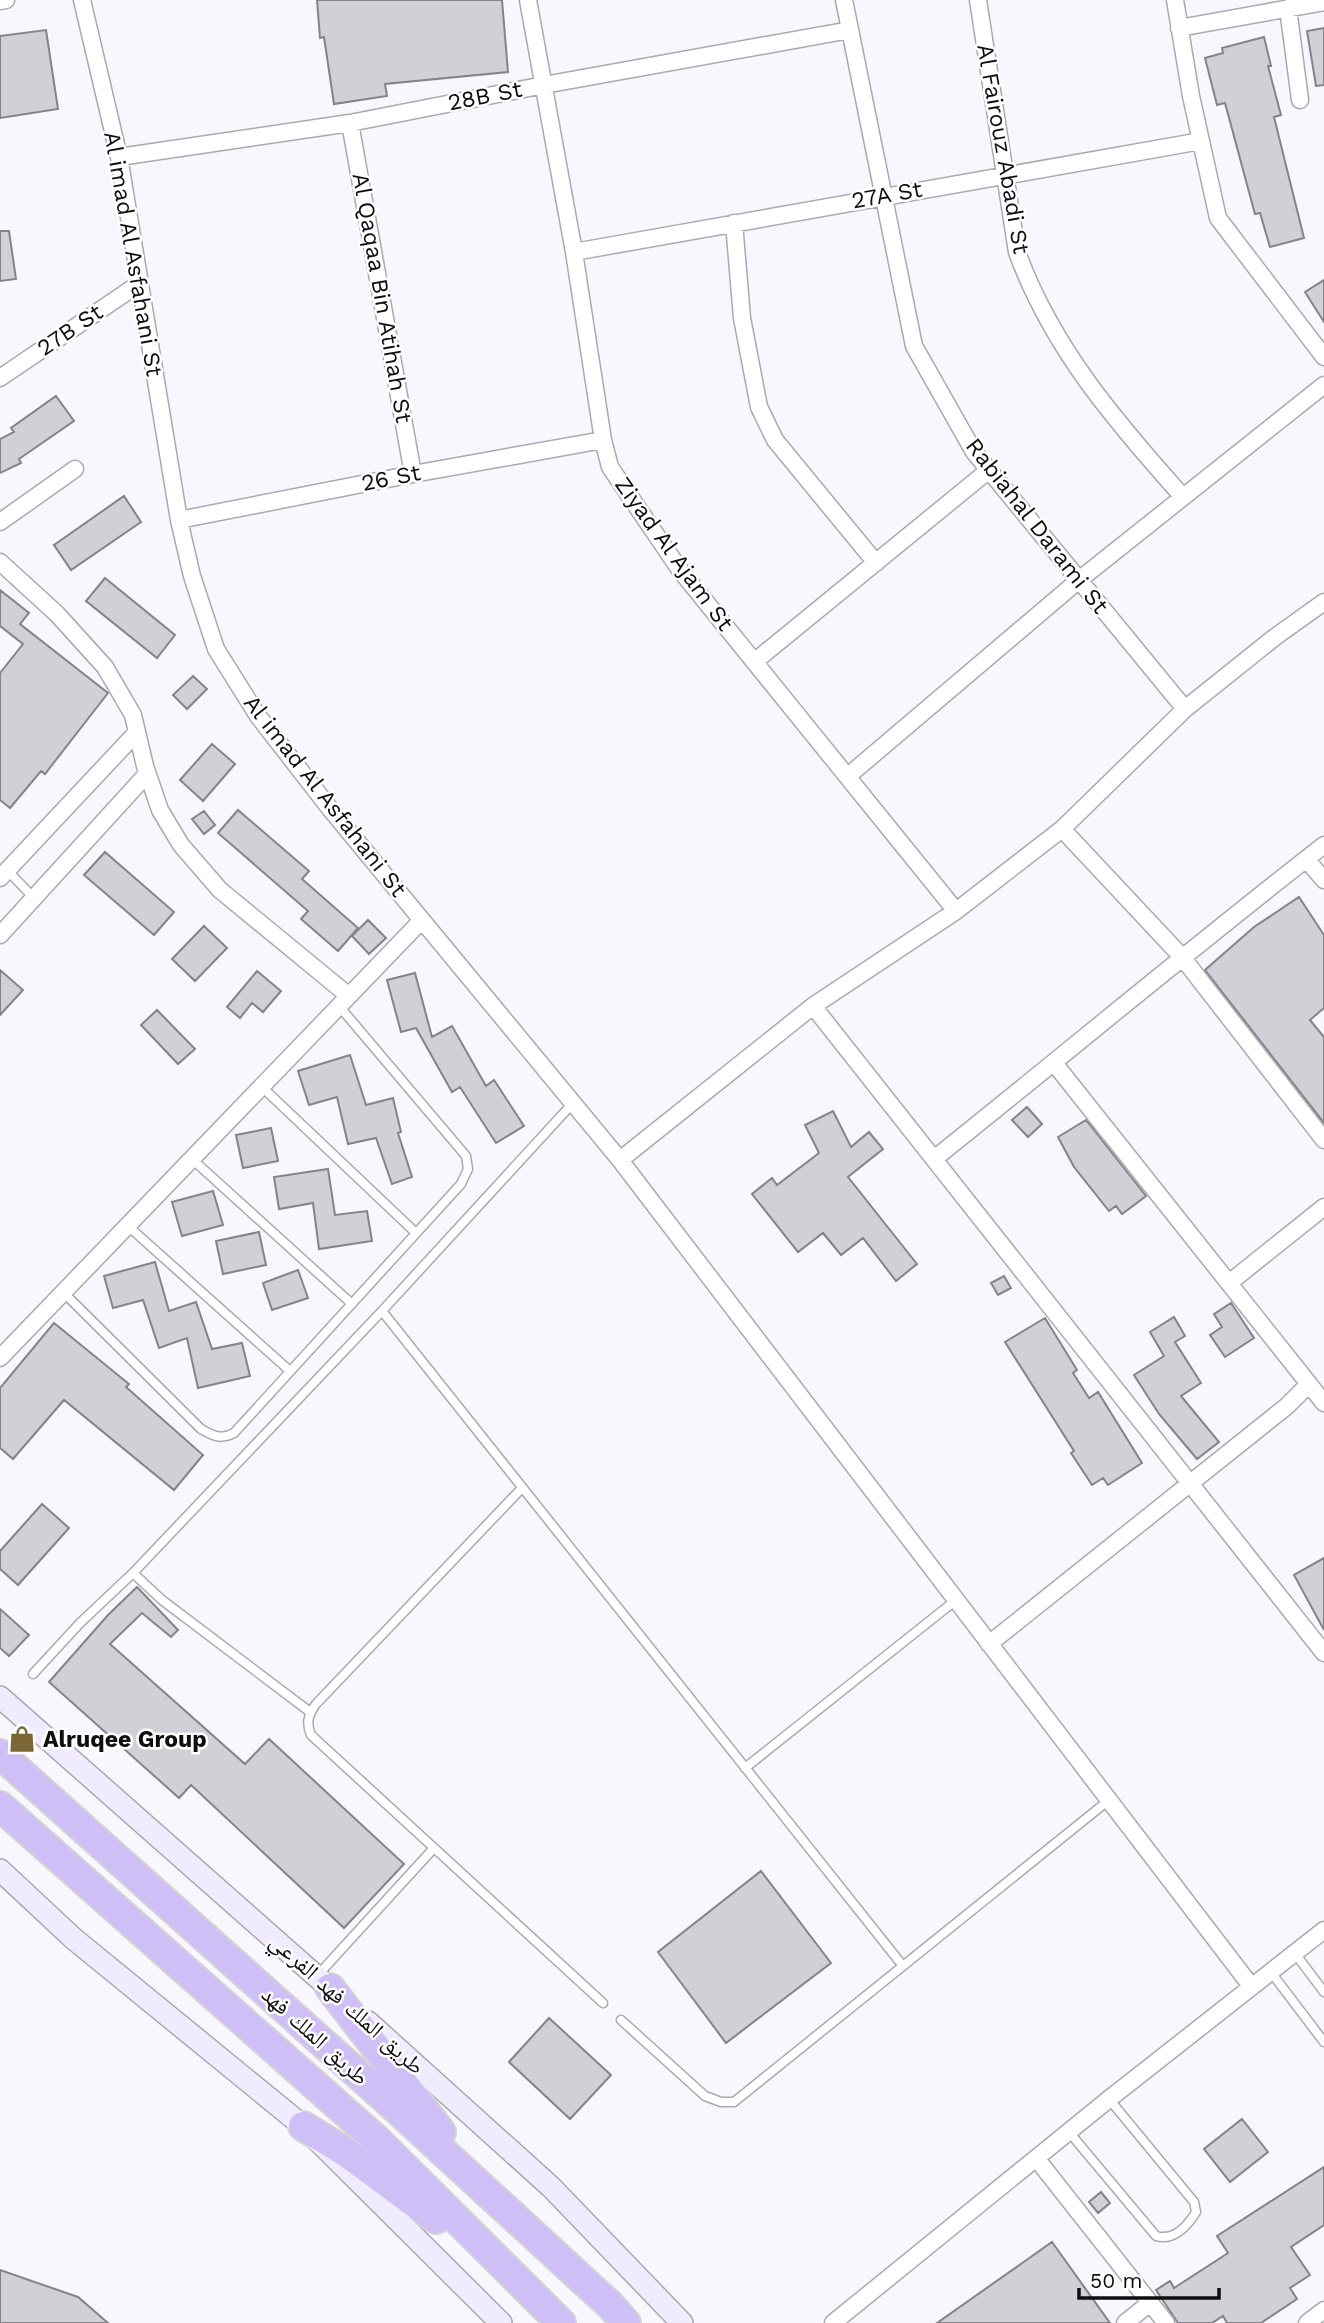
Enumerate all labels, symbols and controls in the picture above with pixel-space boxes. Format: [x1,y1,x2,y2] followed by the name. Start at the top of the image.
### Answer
[971,42,1035,257] street label: Al Fairouz Abadi St
[446,76,525,116] street label: 28B St
[98,129,168,379] street label: Al imad Al Asfahani St
[347,171,417,425] street label: Al Qaqaa Bin Atihah St
[850,175,925,214] street label: 27A St
[32,298,108,362] street label: 27B St
[960,433,1114,619] street label: Rabiahal Darami St
[359,459,423,497] street label: 26 St
[609,472,739,636] street label: Ziyad Al Ajam St
[238,690,412,902] street label: Al imad Al Asfahani St
[7,1724,37,1754] shop icon: Alruqee Group
[43,1726,207,1753] place label: Alruqee Group
[264,1927,430,2081] street label: طريق الملك فهد الفرعي
[256,1981,374,2091] street label: طريق الملك فهد
[1079,2256,1219,2300] scale bar
[1090,2268,1142,2293] text: 50 m

